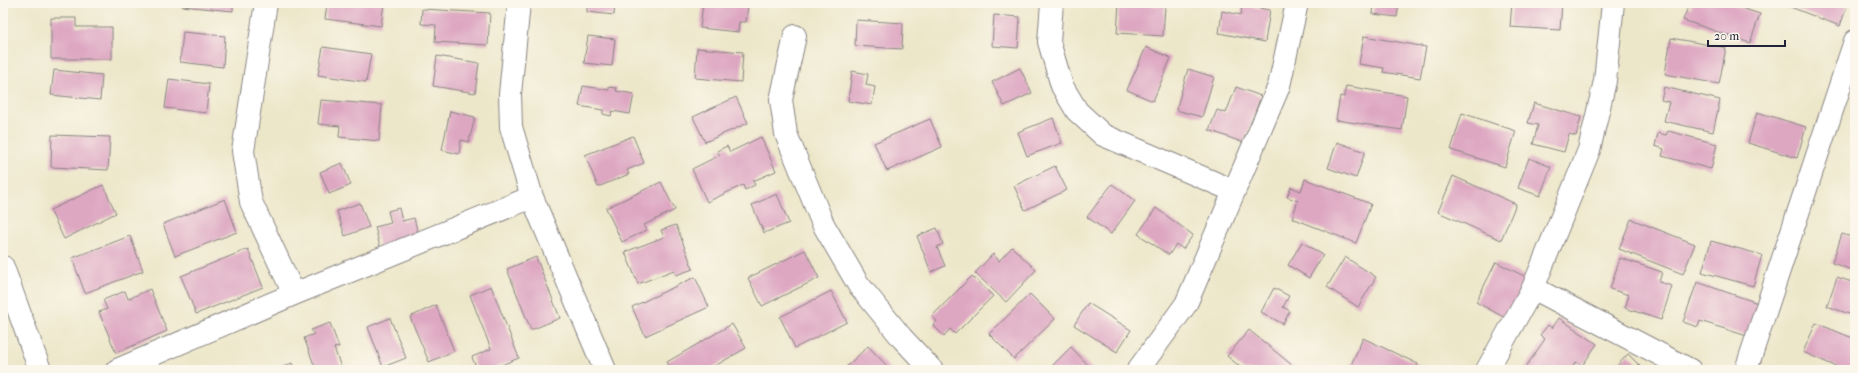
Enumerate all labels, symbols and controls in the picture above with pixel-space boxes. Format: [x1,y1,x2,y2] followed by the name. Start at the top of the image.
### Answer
[1708,22,1785,48] scale bar
[1714,29,1739,43] text: 20 m

